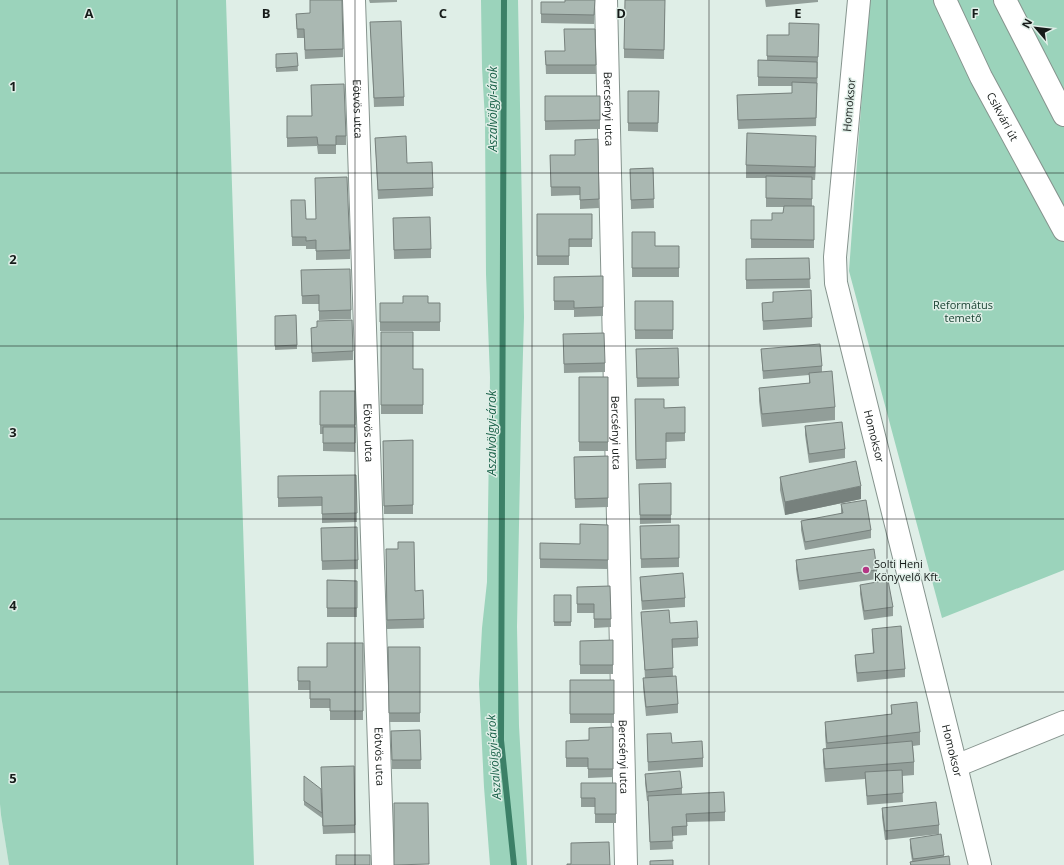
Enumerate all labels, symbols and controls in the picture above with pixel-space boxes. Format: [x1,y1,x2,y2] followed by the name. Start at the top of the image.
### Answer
[85,4,94,22] text: A
[262,4,271,22] text: B
[439,4,447,22] text: C
[616,4,626,22] text: D
[794,4,802,22] text: E
[971,4,979,22] text: F
[1016,8,1056,48] north arrow
[1018,16,1035,31] text: N
[484,65,501,153] water label: Aszalvölgyi-árok
[601,72,617,146] street label: Bercsényi utca
[9,77,17,95] text: 1
[839,77,858,132] street label: Homoksor
[350,79,367,139] street label: Eötvös utca
[984,89,1022,143] street label: Csikvári út
[9,250,17,268] text: 2
[933,297,993,325] park label: Református temető
[483,389,500,477] water label: Aszalvölgyi-árok
[608,395,625,470] street label: Bercsényi utca
[361,403,377,462] street label: Eötvös utca
[861,408,888,464] street label: Homoksor
[9,423,17,441] text: 3
[874,556,941,584] place label: Solti Heni Könyvelő Kft.
[861,565,871,575] marker: Solti Heni Könyvelő Kft.
[9,596,17,614] text: 4
[482,713,505,801] water label: Aszalvölgyi-árok
[616,719,632,794] street label: Bercsényi utca
[939,723,966,779] street label: Homoksor
[371,727,388,786] street label: Eötvös utca
[9,769,17,787] text: 5

